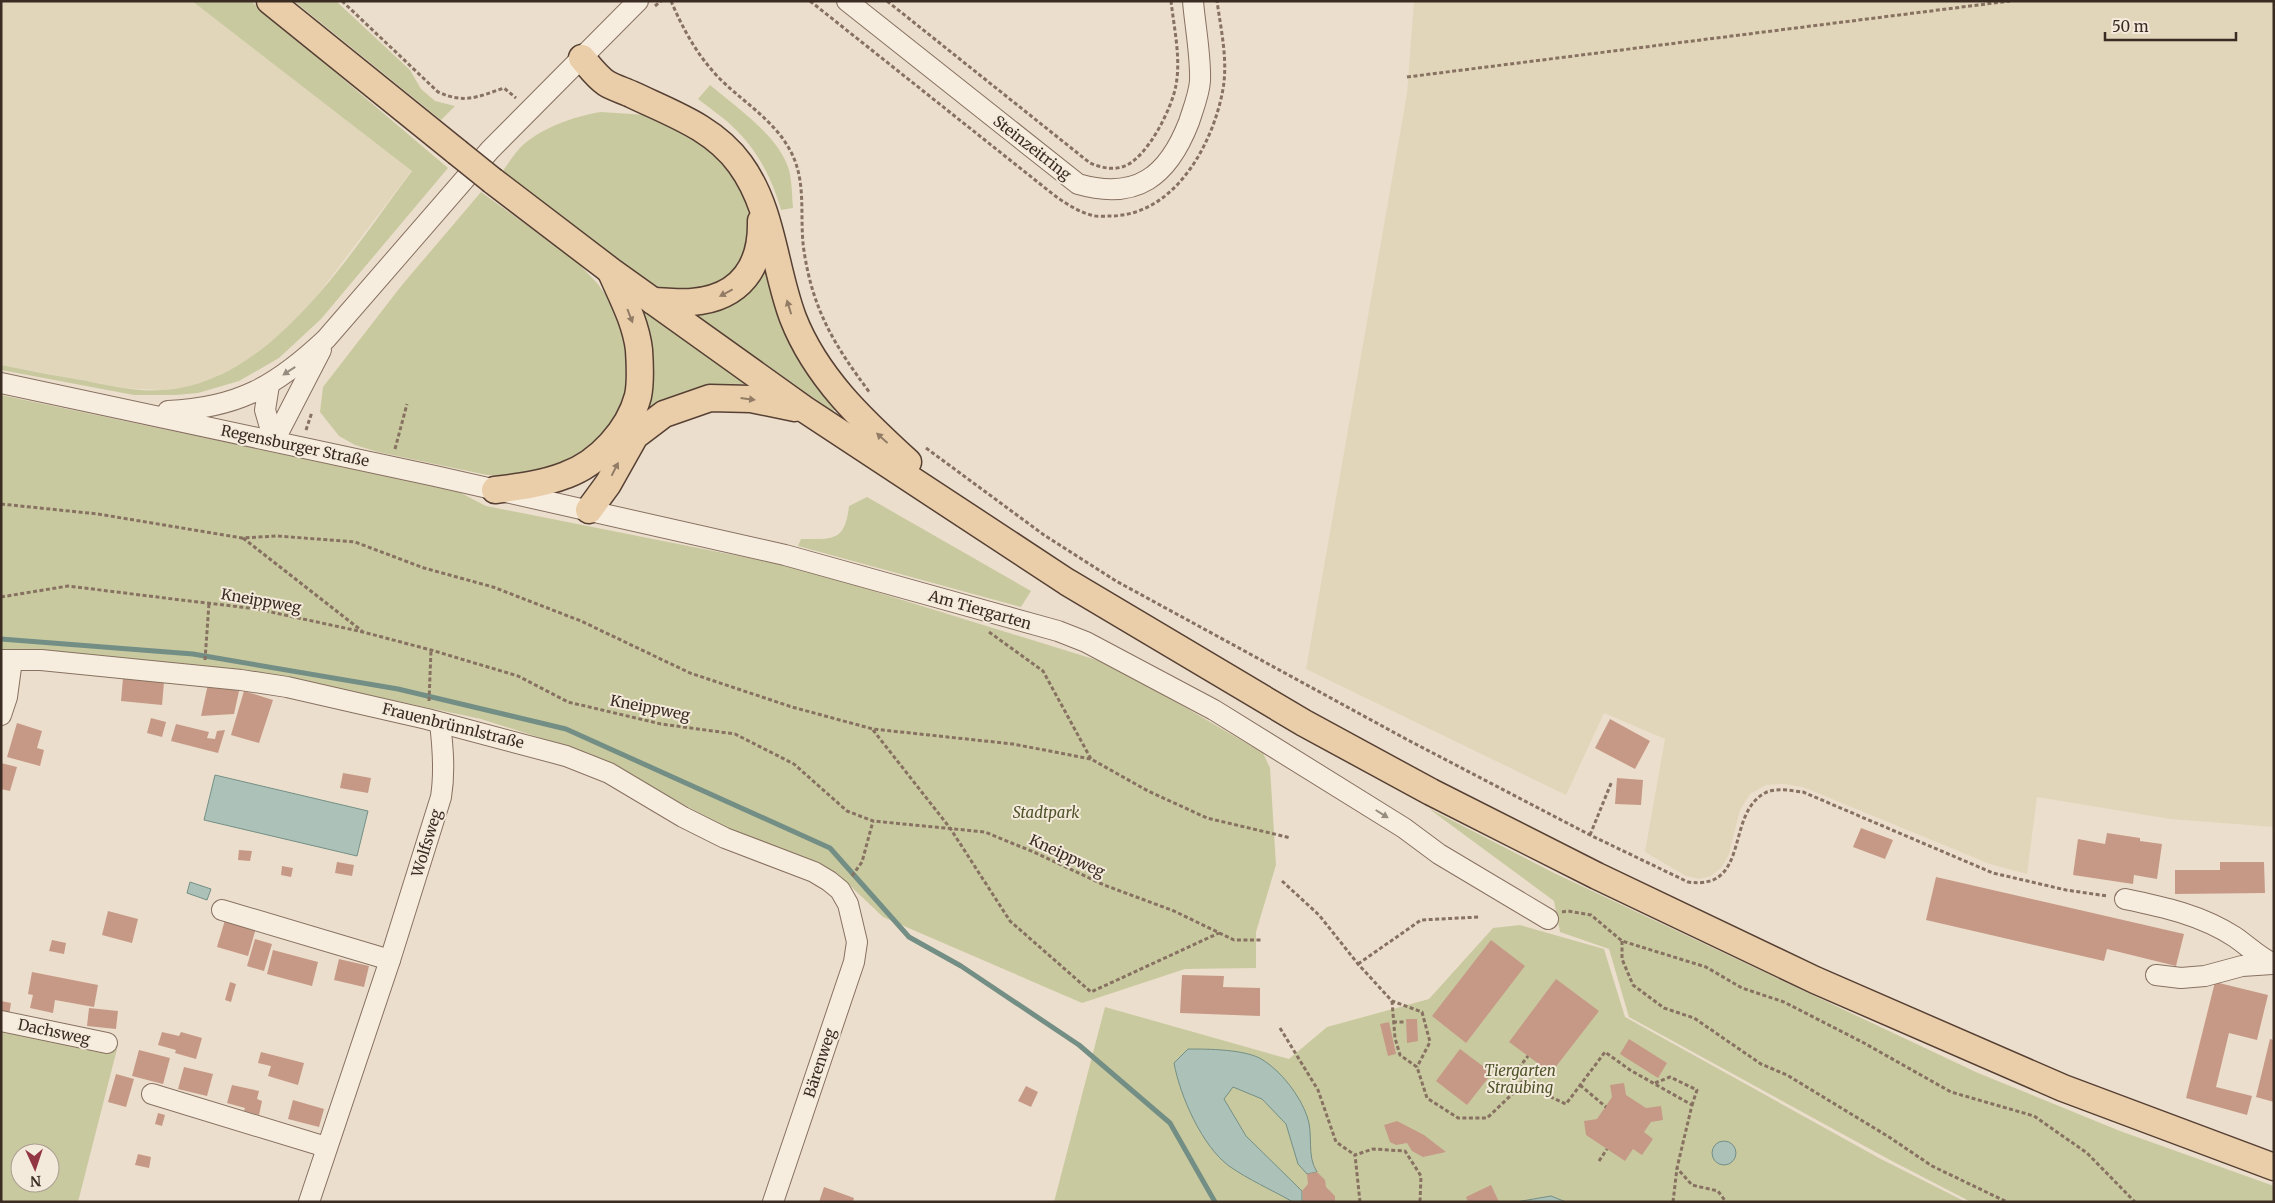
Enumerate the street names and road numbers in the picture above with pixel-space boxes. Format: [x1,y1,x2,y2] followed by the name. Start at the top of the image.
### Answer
[989,111,1075,184] street label: Steinzeitring
[219,421,371,471] street label: Regensburger Straße
[219,584,303,617] street label: Kneippweg
[926,586,1034,633] street label: Am Tiergarten
[608,690,692,725] street label: Kneippweg
[380,699,526,752] street label: Frauenbrünnlstraße
[407,807,446,880] street label: Wolfsweg
[1026,830,1108,881] street label: Kneippweg
[16,1015,92,1048] street label: Dachsweg
[799,1026,840,1100] street label: Bärenweg

